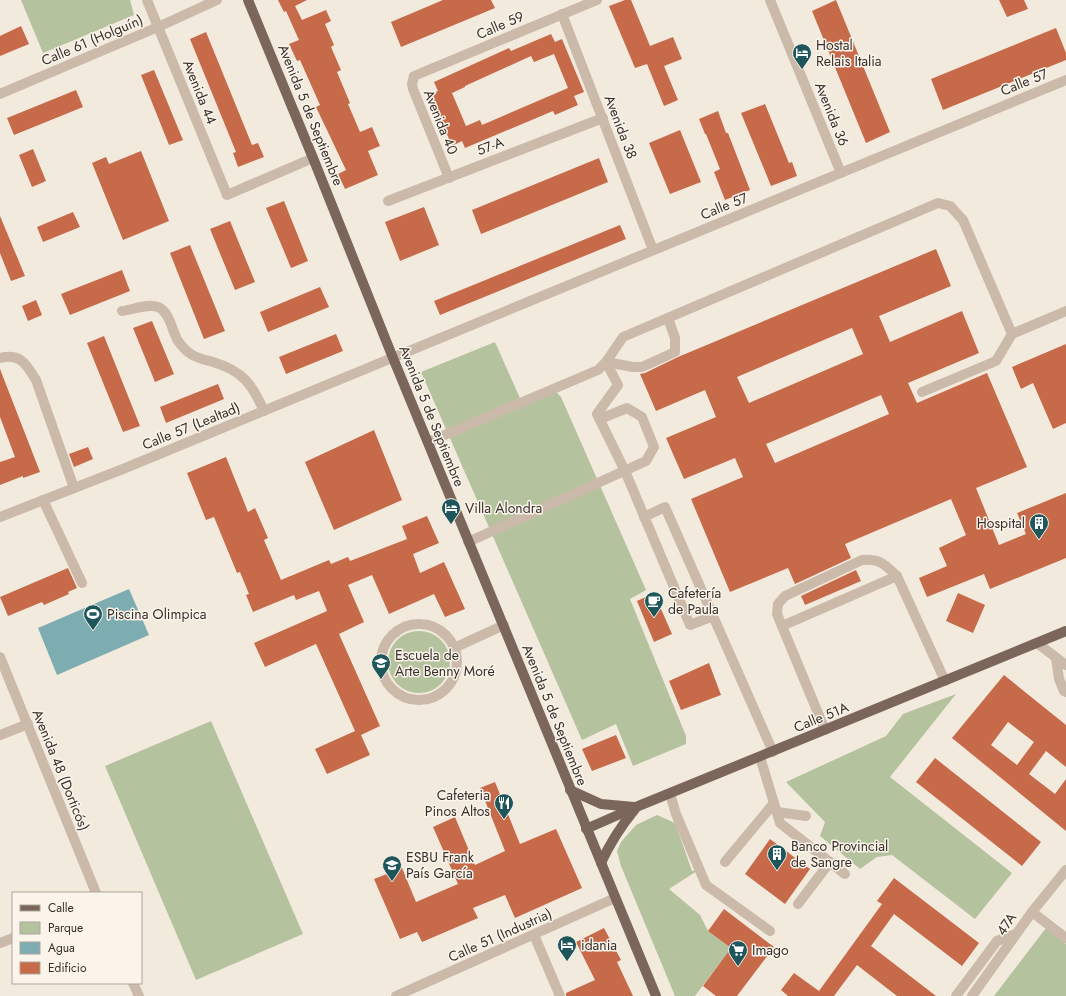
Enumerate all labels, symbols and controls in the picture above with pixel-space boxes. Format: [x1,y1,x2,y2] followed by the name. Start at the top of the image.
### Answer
[473,6,527,44] street label: Calle 59
[38,10,146,70] street label: Calle 61 (Holguín)
[816,35,882,71] place label: Hostal Relais Italia
[273,41,349,189] street label: Avenida 5 de Septiembre
[791,42,813,70] hotel icon: Hostal Relais Italia
[178,57,222,127] street label: Avenida 44
[997,63,1051,101] street label: Calle 57
[810,79,854,149] street label: Avenida 36
[419,87,463,157] street label: Avenida 40
[600,92,642,162] street label: Avenida 38
[474,131,507,160] street label: 57-A
[697,187,751,225] street label: Calle 57
[394,342,470,490] street label: Avenida 5 de Septiembre
[139,397,243,455] street label: Calle 57 (Lealtad)
[440,497,462,525] hotel icon: Villa Alondra
[465,498,542,518] place label: Villa Alondra
[1028,512,1050,540] building icon: Hospital
[977,513,1025,533] place label: Hospital
[668,583,721,619] place label: Cafetería de Paula
[643,590,665,618] cafe icon: Cafetería de Paula
[82,603,104,631] sports icon: Piscina Olimpica
[107,604,206,624] place label: Piscina Olimpica
[517,641,593,789] street label: Avenida 5 de Septiembre
[395,645,495,681] place label: Escuela de Arte Benny Moré
[370,652,392,680] school or university icon: Escuela de Arte Benny Moré
[791,697,852,737] street label: Calle 51A
[28,706,94,834] street label: Avenida 48 (Dorticós)
[425,785,490,821] place label: Cafeteria Pinos Altos
[493,792,515,820] restaurant icon: Cafeteria Pinos Altos
[791,836,888,872] place label: Banco Provincial de Sangre
[766,843,788,871] building icon: Banco Provincial de Sangre
[406,847,475,883] place label: ESBU Frank País García
[381,854,403,882] school or university icon: ESBU Frank País García
[12,892,142,984] legend
[48,899,74,917] text: Calle
[445,903,555,967] street label: Calle 51 (Industria)
[991,908,1021,939] street label: 47A
[48,919,83,937] text: Parque
[556,934,578,962] hotel icon: idania
[581,935,617,955] place label: idania
[48,939,75,957] text: Agua
[727,939,749,967] supermarket icon: Imago
[752,940,789,960] place label: Imago
[48,959,87,977] text: Edificio

